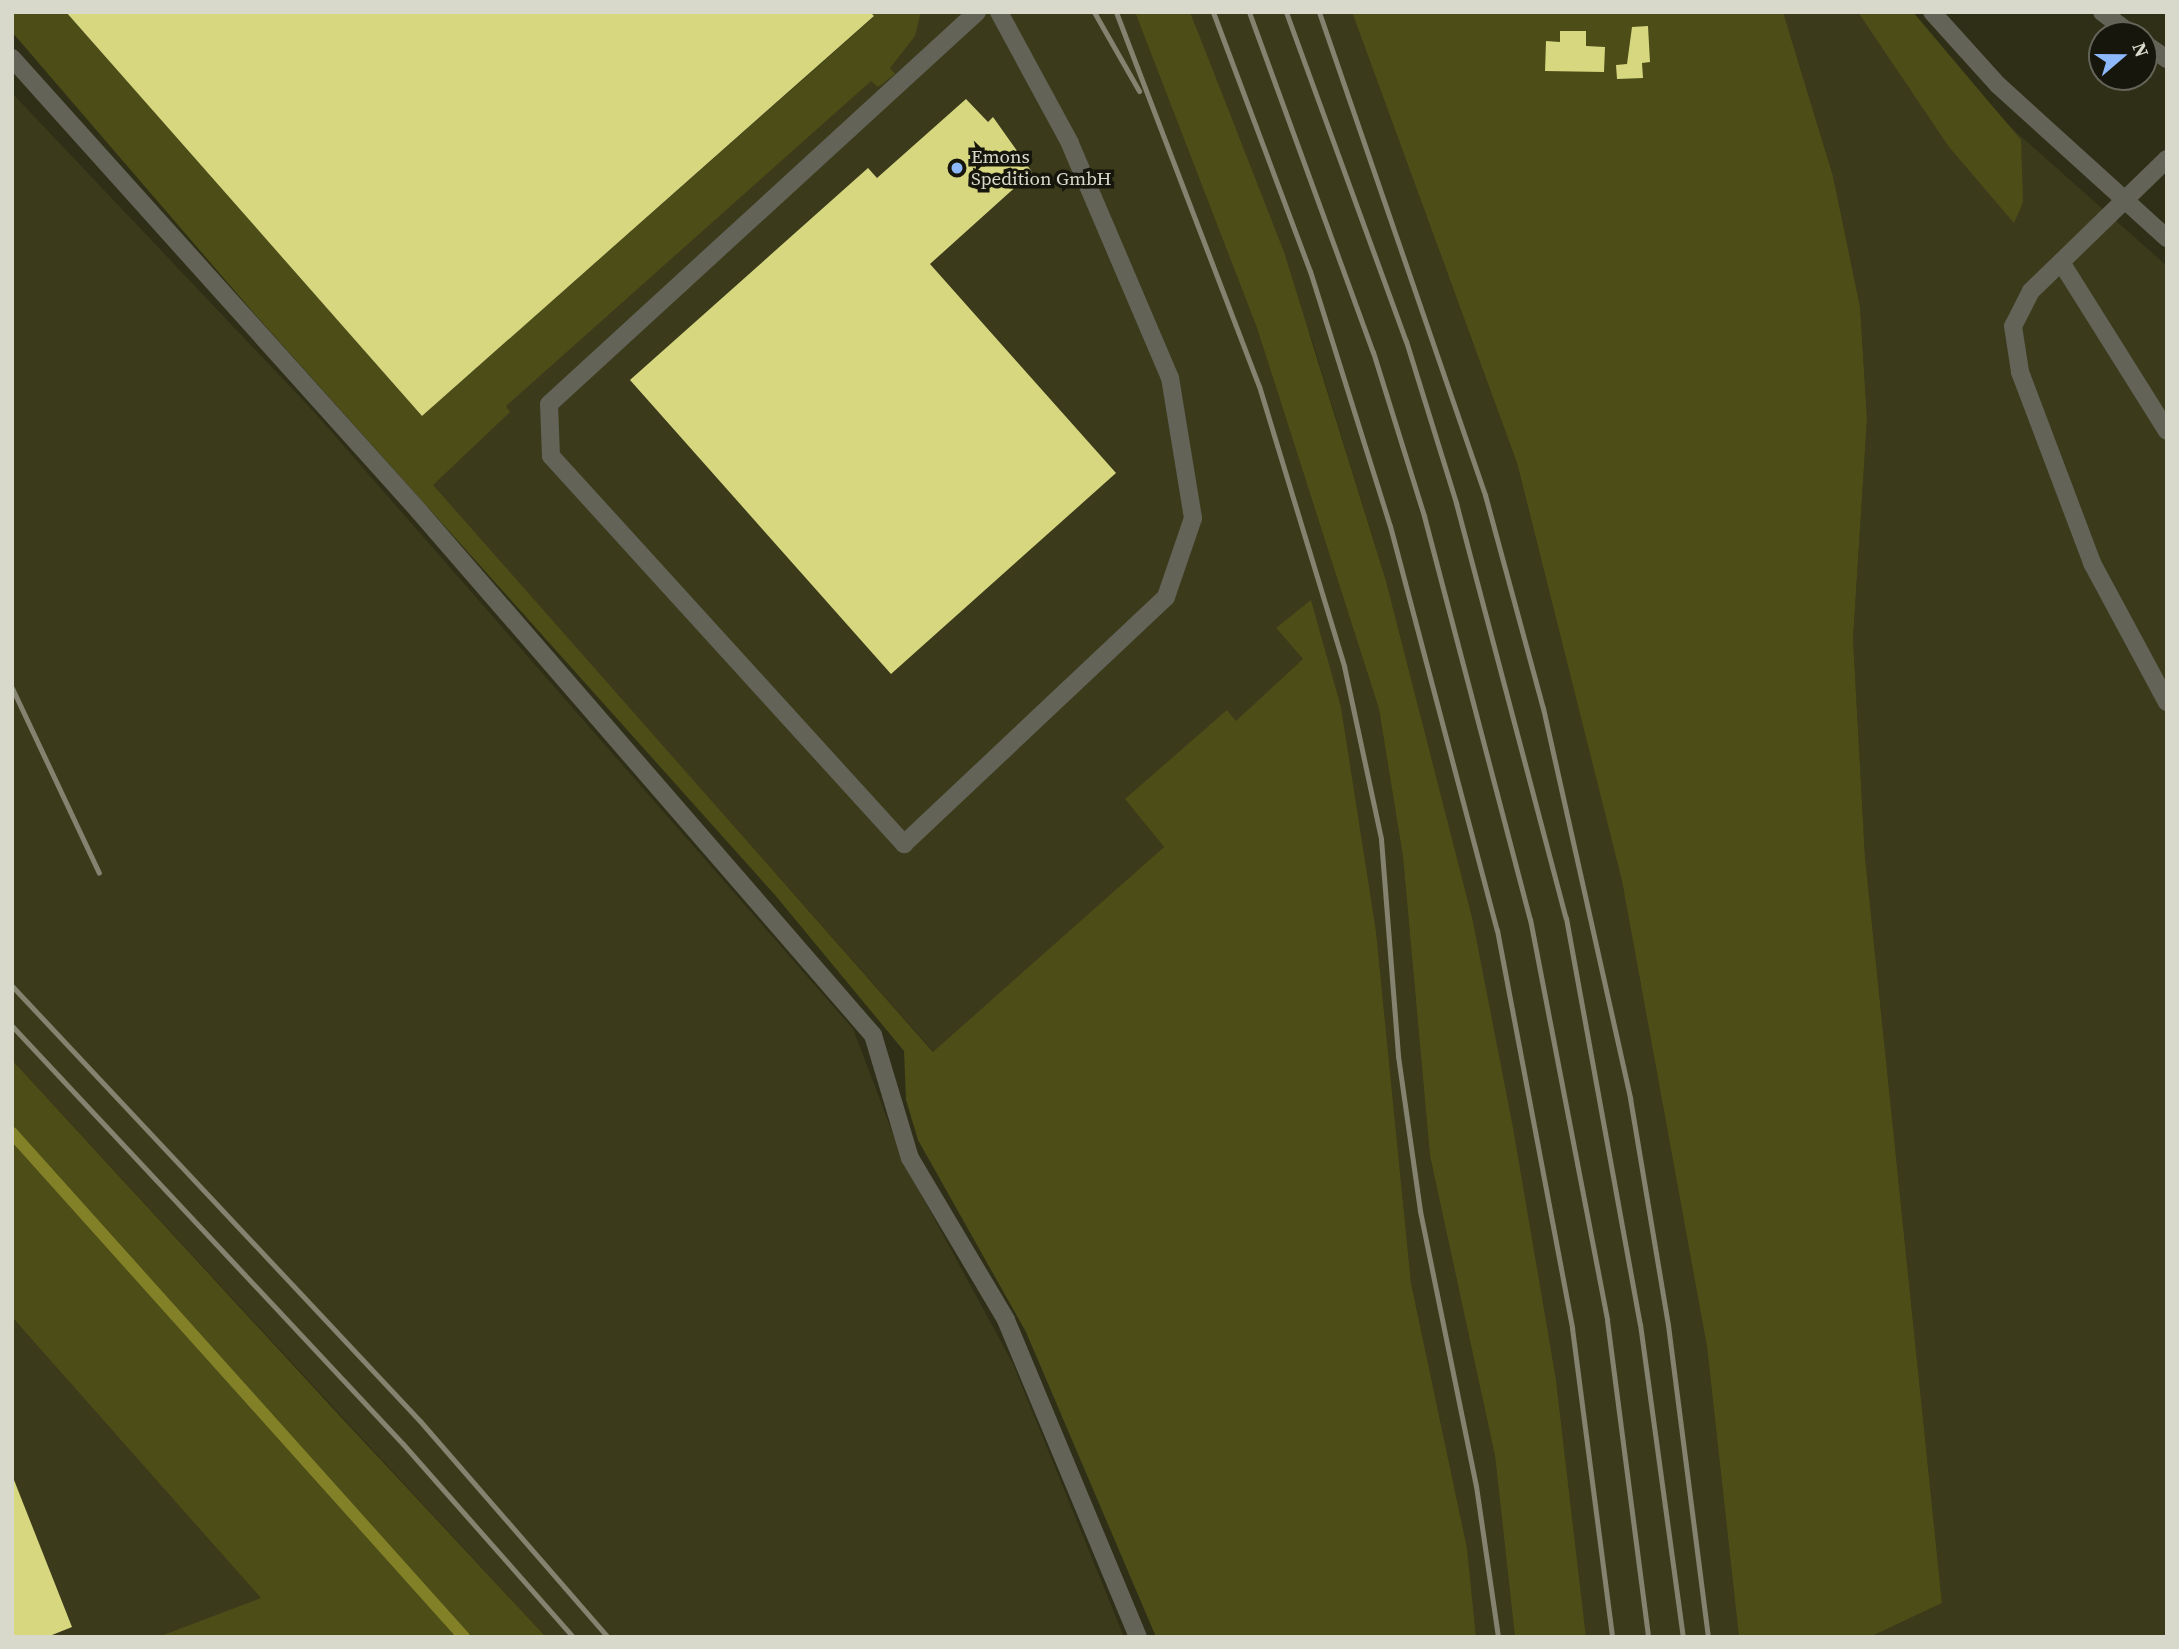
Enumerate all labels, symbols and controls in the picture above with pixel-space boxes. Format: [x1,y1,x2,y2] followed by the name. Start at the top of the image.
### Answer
[2088,21,2158,91] north arrow
[2126,39,2155,60] text: N
[971,146,1112,190] place label: Emons Spedition GmbH
[949,160,965,176] marker: Emons Spedition GmbH

